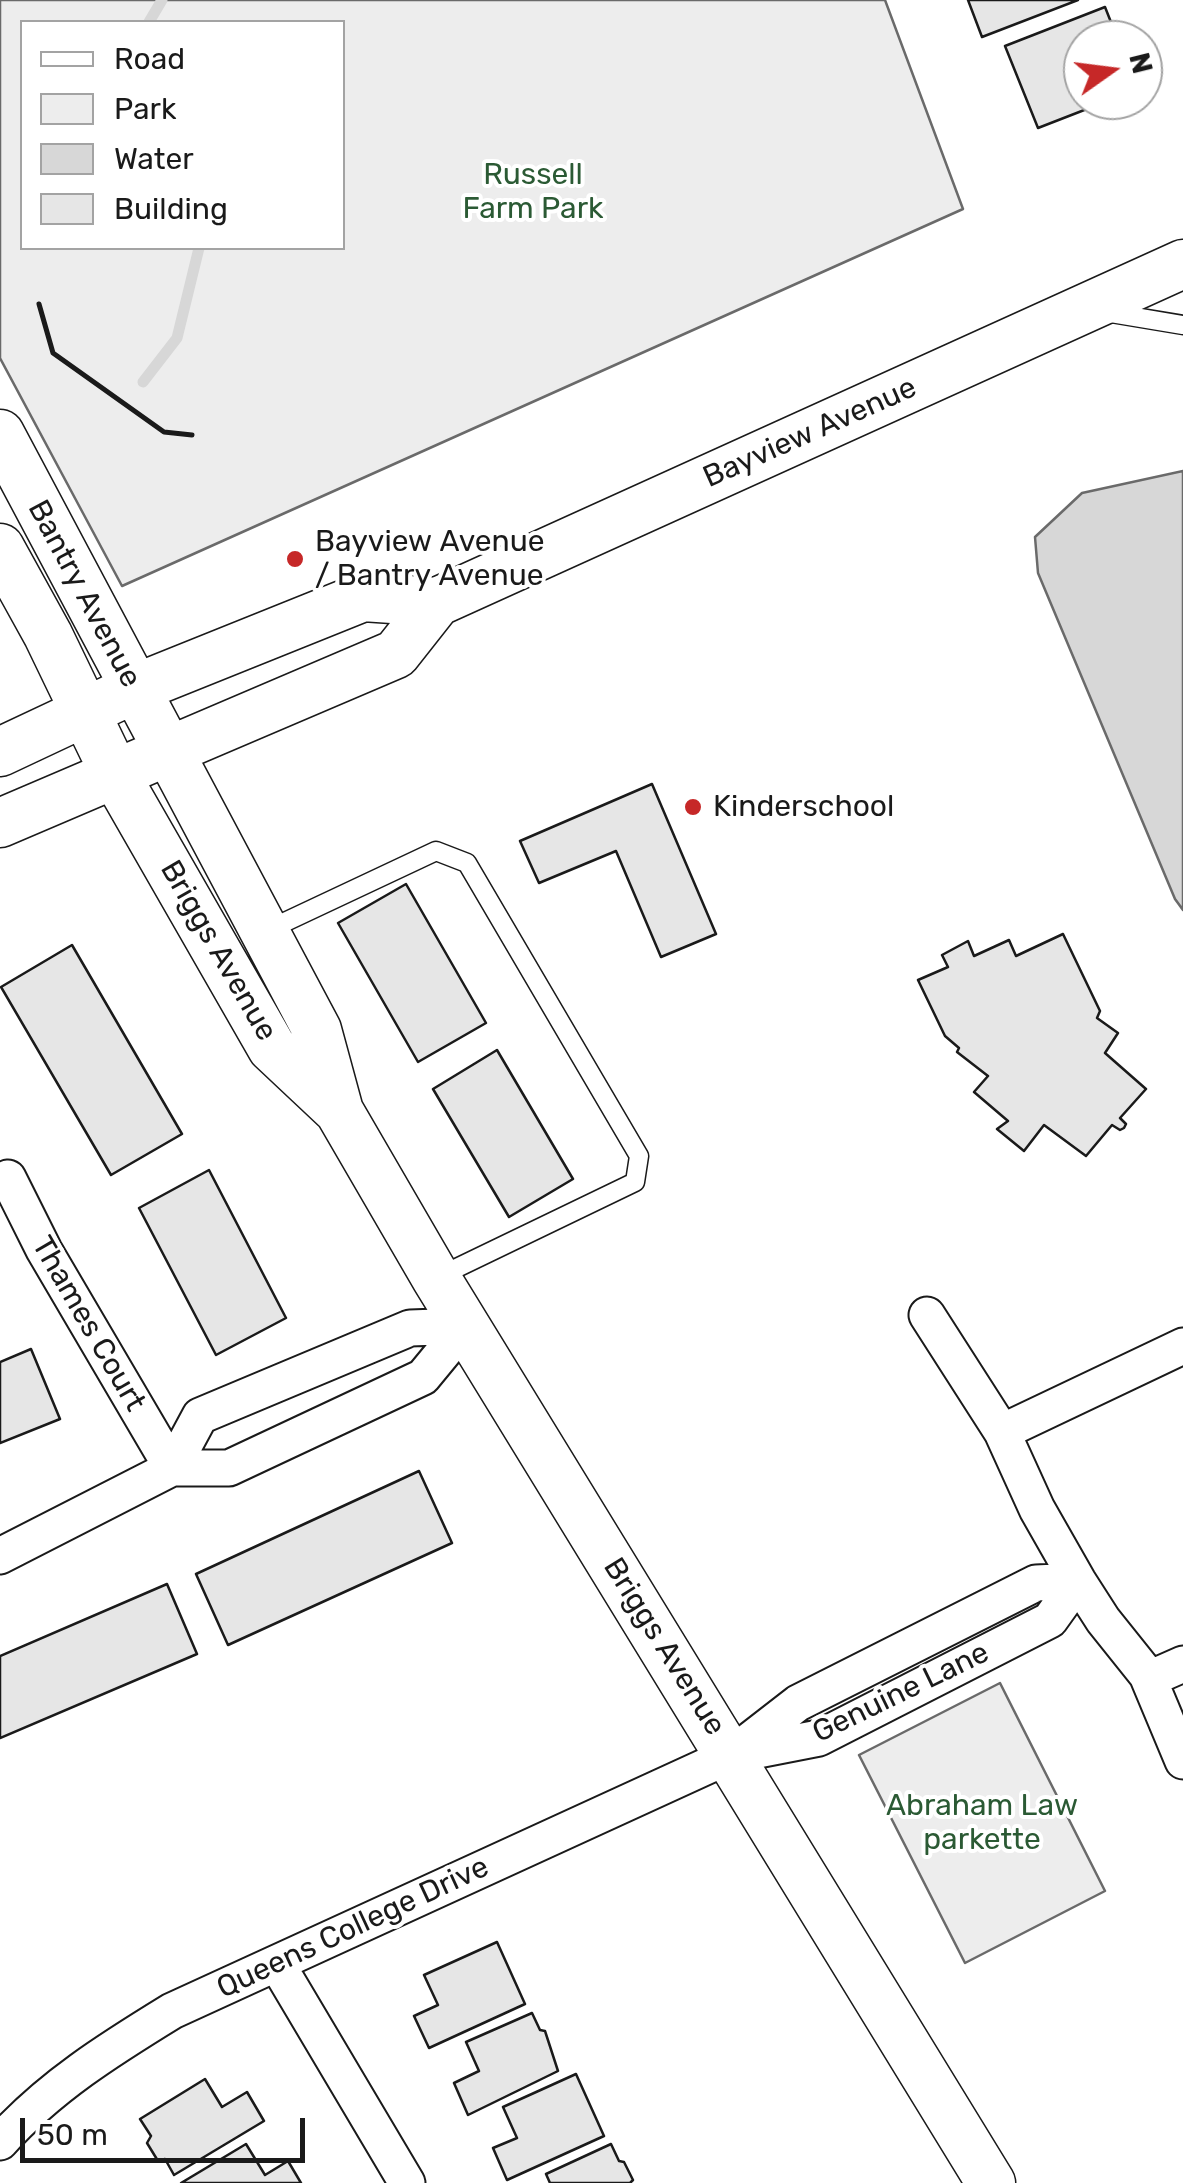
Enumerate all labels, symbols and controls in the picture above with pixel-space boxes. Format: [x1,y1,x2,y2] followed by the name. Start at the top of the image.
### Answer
[20,20,345,250] legend
[1063,20,1163,120] north arrow
[114,41,185,77] text: Road
[1122,49,1159,77] text: N
[114,91,176,127] text: Park
[114,141,194,177] text: Water
[462,157,604,228] park label: Russell Farm Park
[114,191,228,227] text: Building
[698,370,922,496] street label: Bayview Avenue
[20,494,148,694] street label: Bantry Avenue
[315,524,545,594] place label: Bayview Avenue / Bantry Avenue
[284,548,306,570] marker: Bayview Avenue / Bantry Avenue
[713,789,894,825] place label: Kinderschool
[682,796,704,818] marker: Kinderschool
[152,854,284,1048] street label: Briggs Avenue
[23,1230,153,1418] street label: Thames Court
[595,1552,733,1742] street label: Briggs Avenue
[807,1635,995,1751] street label: Genuine Lane
[886,1788,1078,1858] park label: Abraham Law parkette
[211,1849,495,2007] street label: Queens College Drive
[25,2098,310,2160] scale bar
[37,2117,108,2153] text: 50 m

